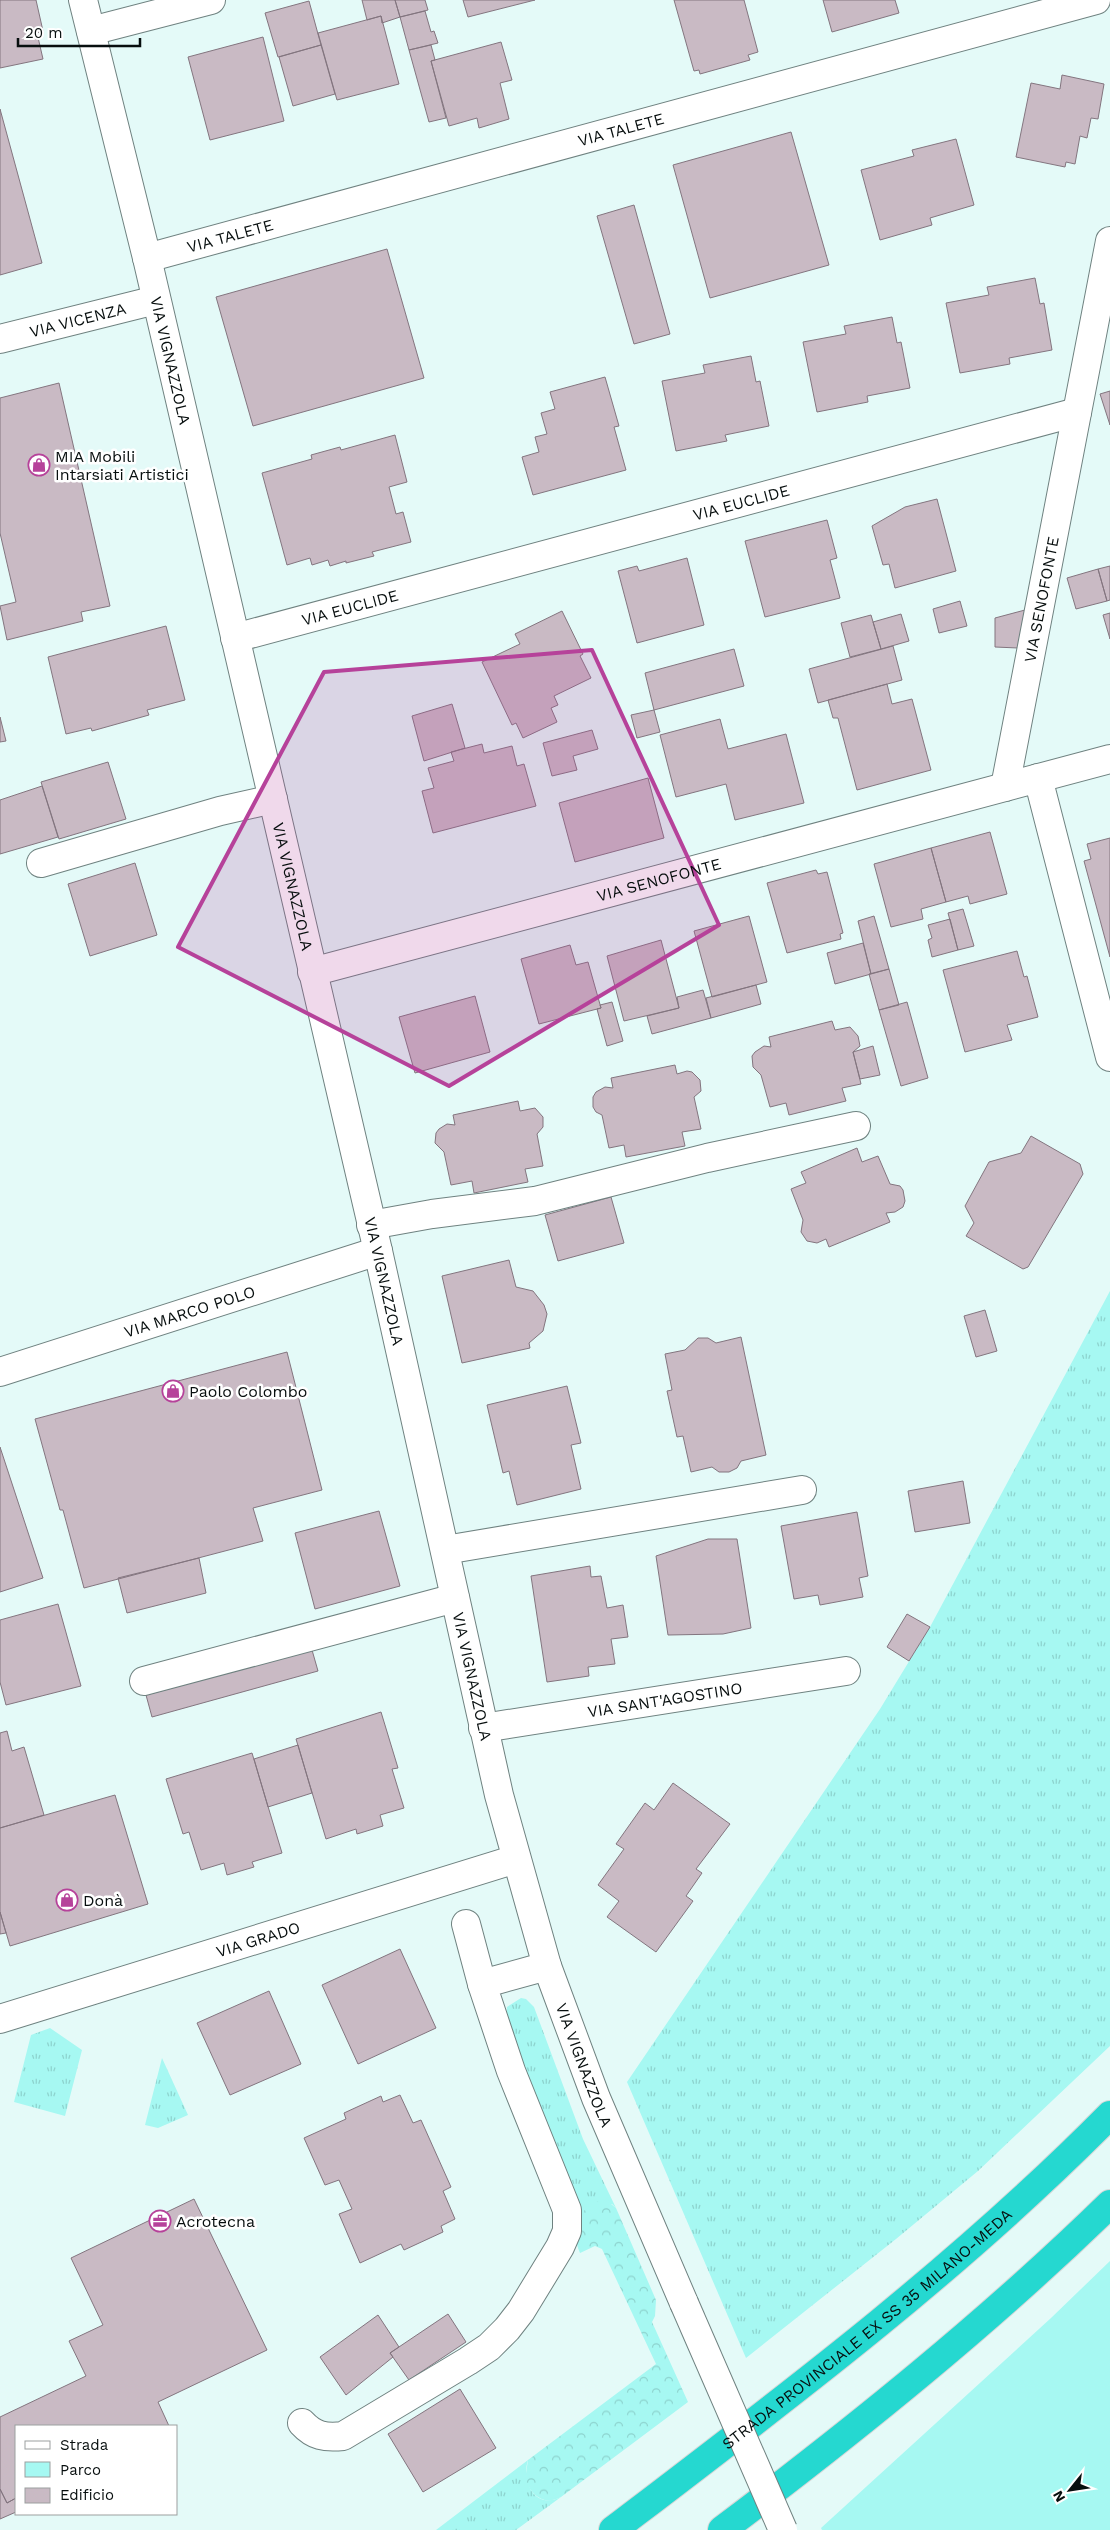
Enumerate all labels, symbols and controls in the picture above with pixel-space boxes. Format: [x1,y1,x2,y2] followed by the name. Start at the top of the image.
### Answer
[18,15,140,47] scale bar
[25,24,63,42] text: 20 m
[576,108,666,150] street label: VIA TALETE
[185,215,275,256] street label: VIA TALETE
[147,294,195,427] street label: VIA VIGNAZZOLA
[27,298,128,341] street label: VIA VICENZA
[55,447,189,484] place label: MIA Mobili Intarsiati Artistici
[27,453,51,477] shop icon: MIA Mobili Intarsiati Artistici
[691,480,791,524] street label: VIA EUCLIDE
[1020,535,1062,664] street label: VIA SENOFONTE
[300,585,400,629] street label: VIA EUCLIDE
[269,820,317,953] street label: VIA VIGNAZZOLA
[595,854,723,905] street label: VIA SENOFONTE
[361,1215,408,1347] street label: VIA VIGNAZZOLA
[122,1281,257,1341] street label: VIA MARCO POLO
[161,1379,185,1403] shop icon: Paolo Colombo
[189,1382,307,1401] place label: Paolo Colombo
[449,1610,496,1743] street label: VIA VIGNAZZOLA
[586,1678,744,1721] street label: VIA SANT'AGOSTINO
[55,1888,79,1912] shop icon: Donà
[83,1891,123,1910] place label: Donà
[214,1917,302,1961] street label: VIA GRADO
[552,2000,617,2130] street label: VIA VIGNAZZOLA
[718,2204,1016,2453] street label: STRADA PROVINCIALE EX SS 35 MILANO-MEDA
[148,2209,172,2233] office icon: Acrotecna
[176,2212,255,2231] place label: Acrotecna
[15,2425,178,2515] legend
[60,2436,109,2454] text: Strada
[60,2461,101,2479] text: Parco
[1045,2465,1095,2515] north arrow
[60,2486,114,2504] text: Edificio
[1049,2488,1068,2505] text: N

